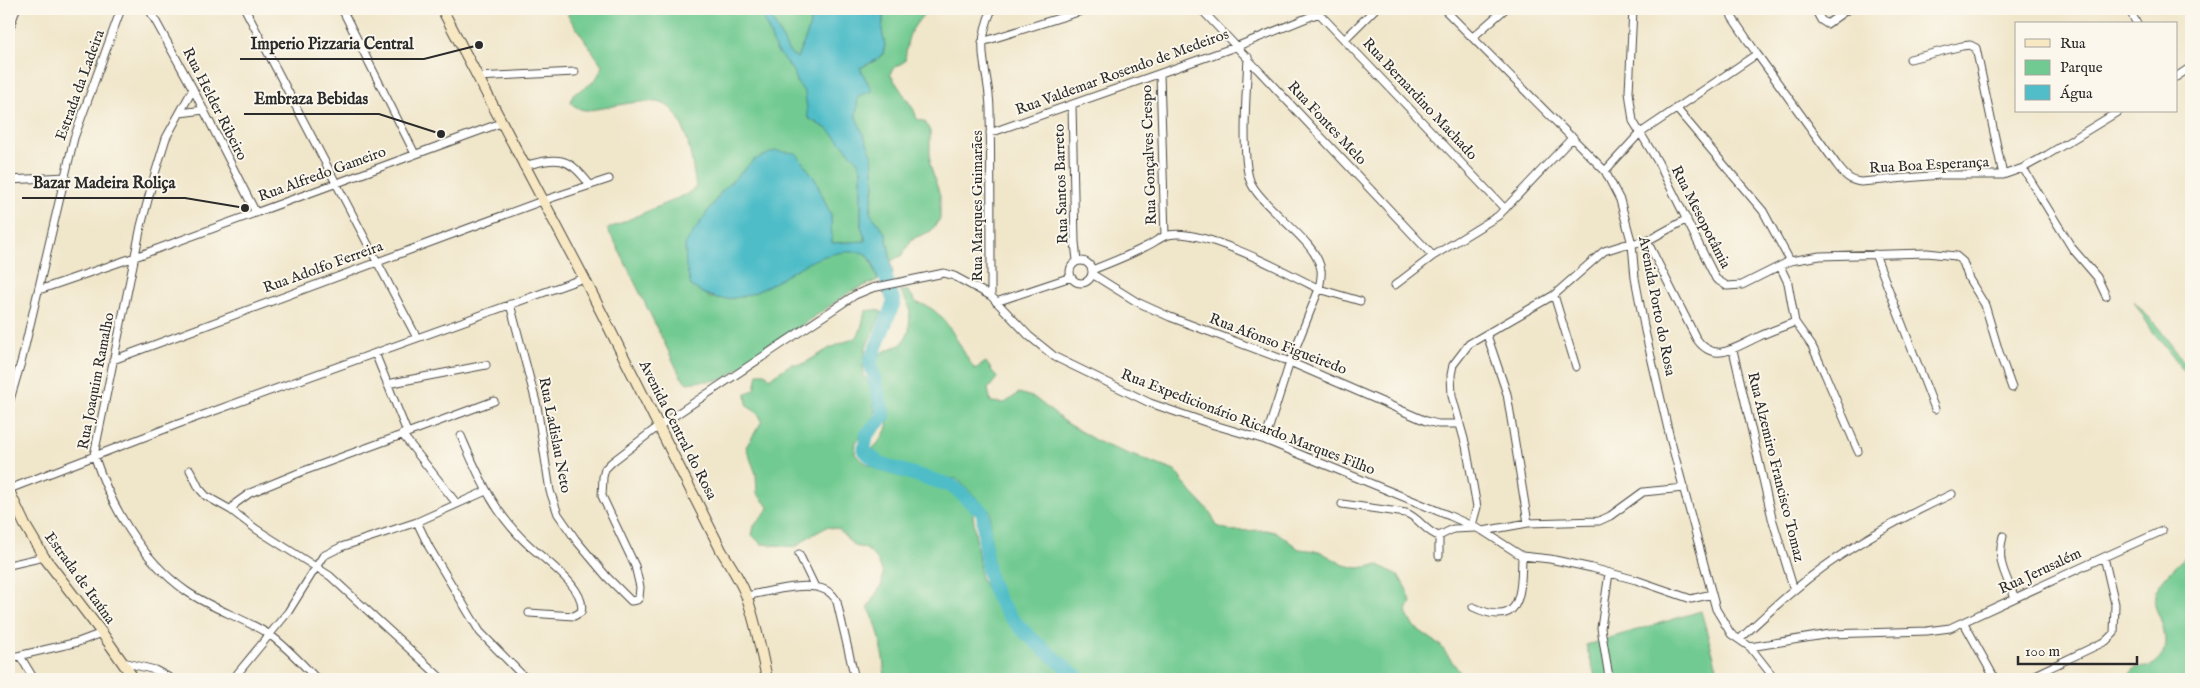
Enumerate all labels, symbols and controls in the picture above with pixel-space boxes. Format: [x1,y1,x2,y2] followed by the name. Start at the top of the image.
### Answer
[2015,22,2178,112] legend
[1013,24,1231,120] street label: Rua Valdemar Rosendo de Medeiros
[51,27,109,143] street label: Estrada da Ladeira
[240,28,424,59] callout: Imperio Pizzaria Central
[1358,34,1482,164] street label: Rua Bernardino Machado
[2060,34,2086,53] text: Rua
[250,35,414,55] text: Imperio Pizzaria Central
[178,44,252,164] street label: Rua Helder Ribeiro
[2060,58,2103,77] text: Parque
[1283,77,1371,169] street label: Rua Fontes Melo
[244,83,379,114] callout: Embraza Bebidas
[2059,84,2093,103] text: Água
[1137,85,1161,225] street label: Rua Gonçalves Crespo
[254,90,368,110] text: Embraza Bebidas
[1049,124,1073,244] street label: Rua Santos Barreto
[968,130,987,282] street label: Rua Marques Guimarães
[255,142,389,206] street label: Rua Alfredo Gameiro
[1868,152,1990,178] street label: Rua Boa Esperança
[1667,162,1735,272] street label: Rua Mesopotâmia
[22,167,185,198] callout: Bazar Madeira Roliça
[33,174,176,194] text: Bazar Madeira Roliça
[1634,234,1680,378] street label: Avenida Porto do Rosa
[261,236,386,297] street label: Rua Adolfo Ferreira
[1207,309,1349,379] street label: Rua Afonso Figueiredo
[73,311,119,451] street label: Rua Joaquim Ramalho
[634,356,722,503] street label: Avenida Central do Rosa
[1118,365,1378,479] street label: Rua Expedicionário Ricardo Marques Filho
[1743,370,1809,564] street label: Rua Alzemiro Francisco Tomaz
[534,375,576,495] street label: Rua Ladislau Neto
[40,528,120,628] street label: Estrada de Itaúna
[1996,543,2085,598] street label: Rua Jerusalém
[2018,633,2136,665] scale bar
[2025,642,2061,661] text: 100 m

